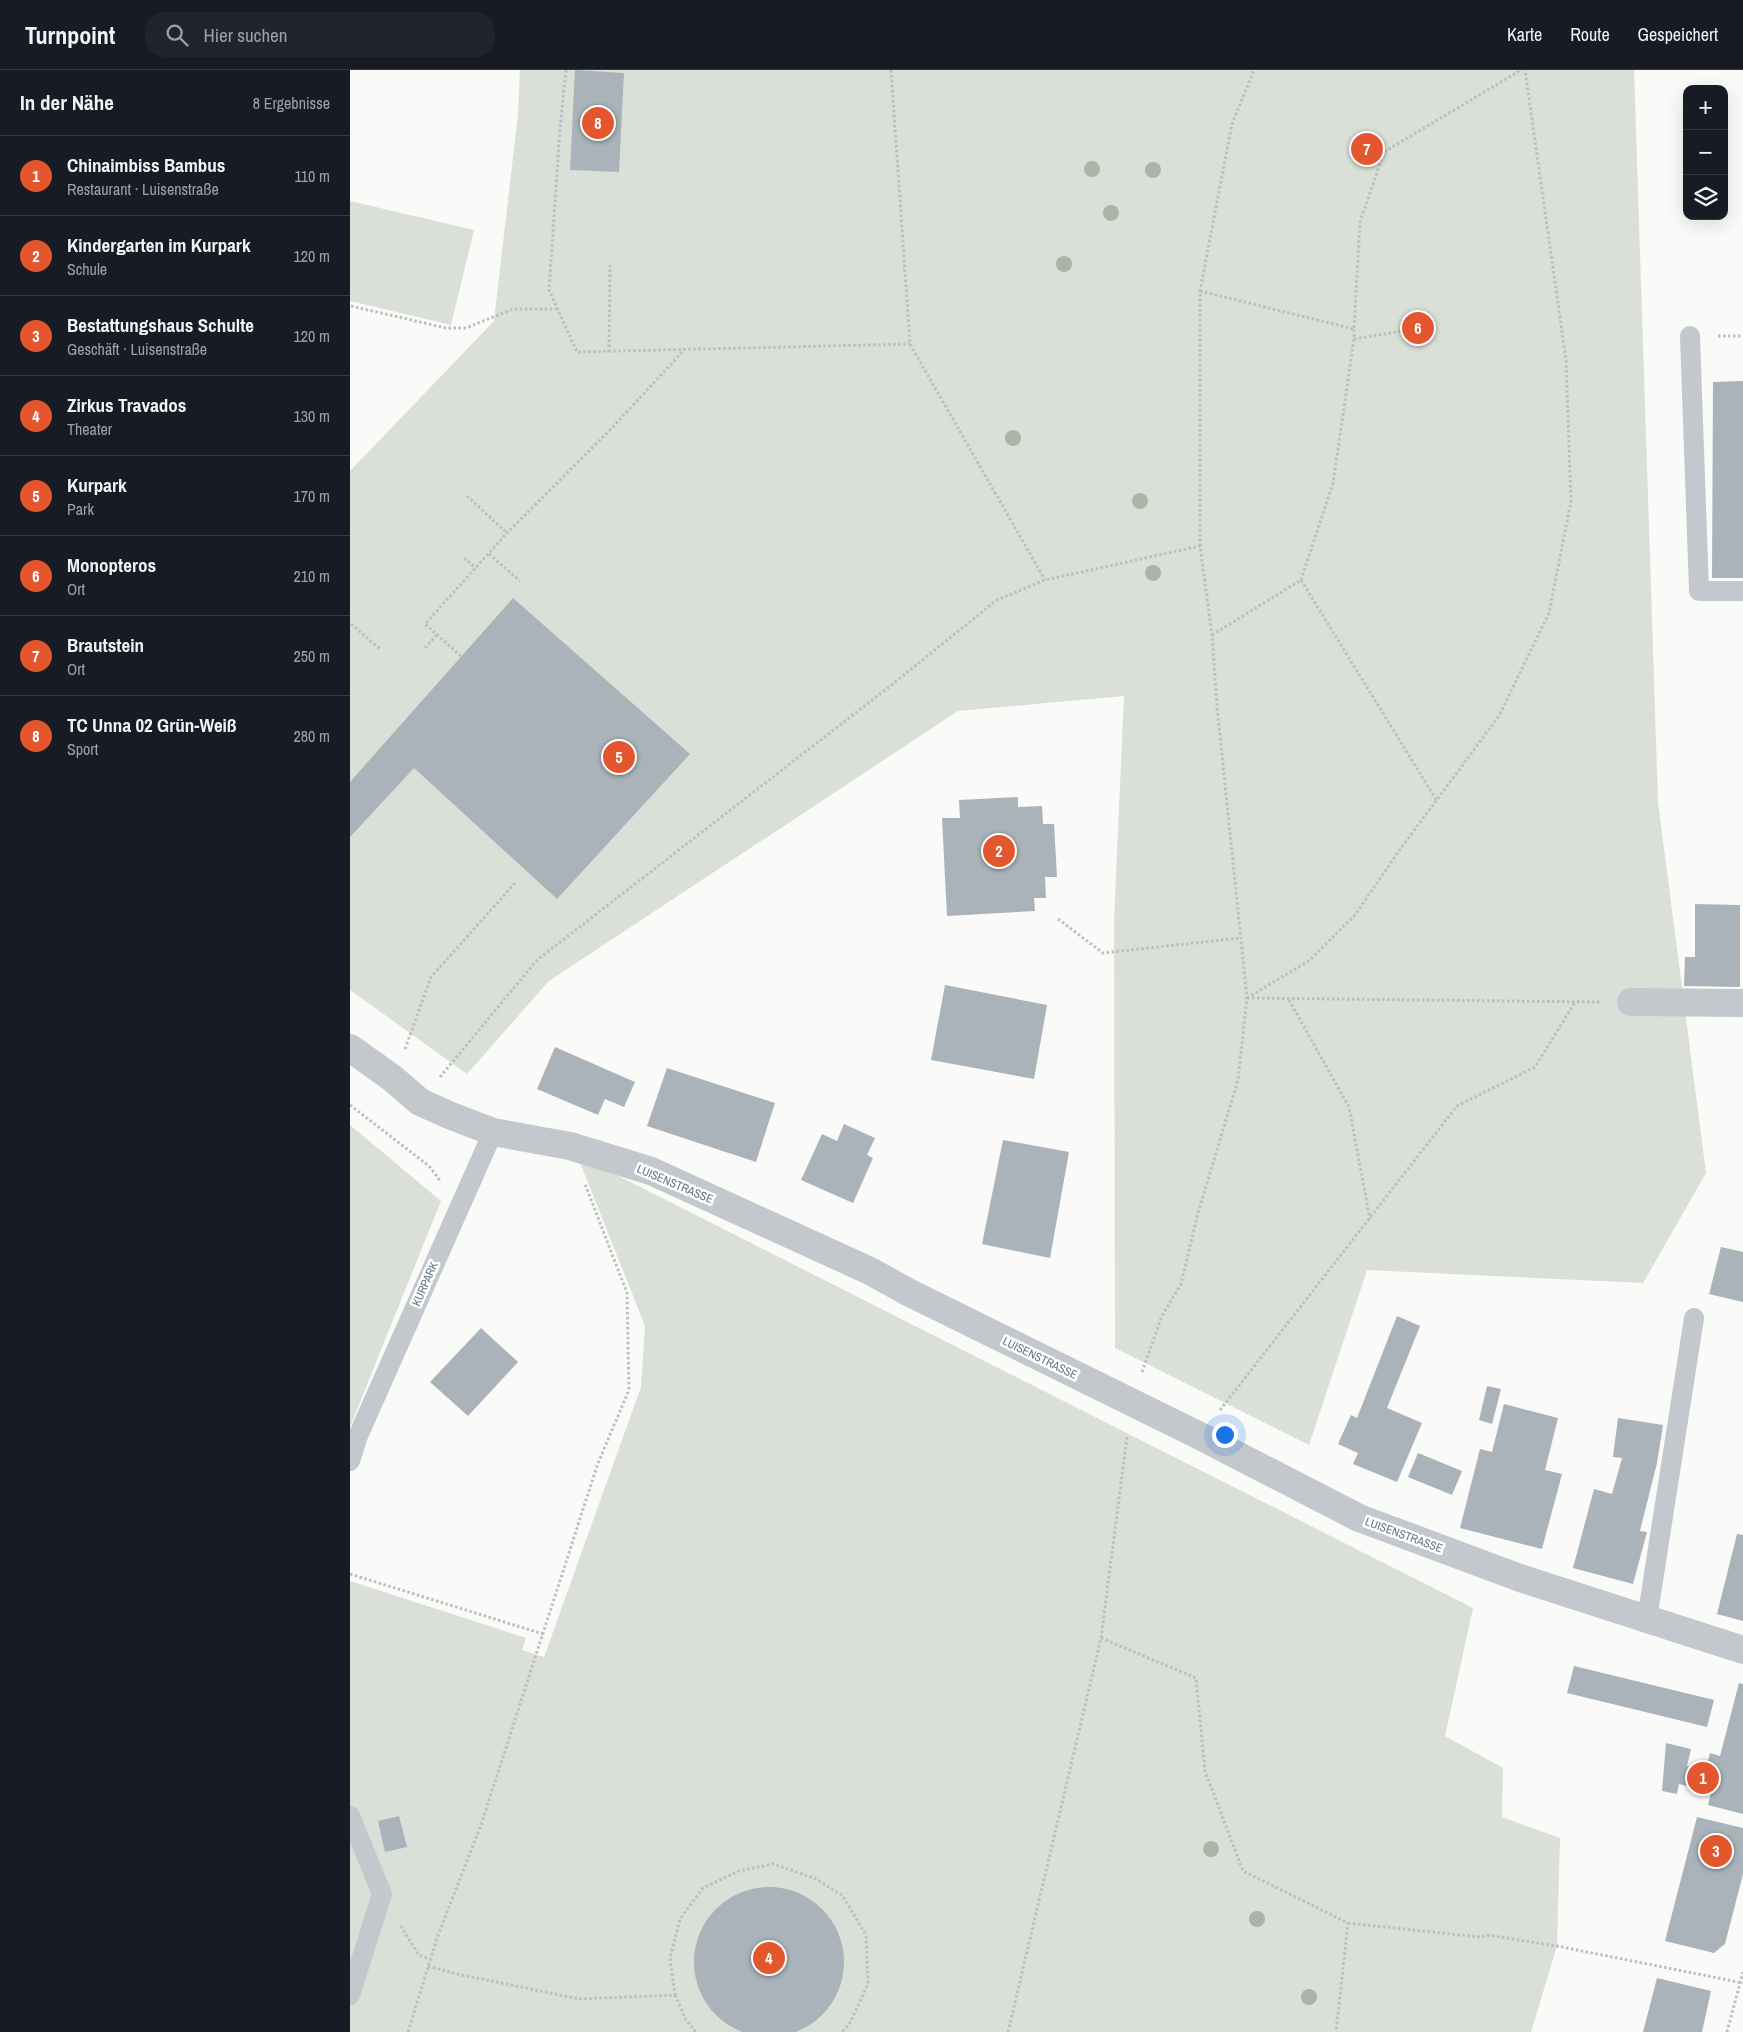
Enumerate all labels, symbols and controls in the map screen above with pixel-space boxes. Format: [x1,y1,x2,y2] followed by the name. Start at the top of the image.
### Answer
[145,12,495,57] search box
[25,19,115,51] text: Turnpoint
[163,21,191,49] icon: search
[203,22,287,48] text: Hier suchen
[1507,22,1542,47] text: Karte
[1570,22,1610,47] text: Route
[1638,22,1718,47] text: Gespeichert
[1683,85,1728,220] map controls
[1683,85,1728,130] button: +
[20,88,114,117] text: In der Nähe
[253,92,330,114] text: 8 Ergebnisse
[582,104,614,142] pin: 8
[1351,130,1383,168] pin: 7
[1683,130,1728,175] button: −
[67,152,225,178] text: Chinaimbiss Bambus
[32,165,40,187] text: 1
[294,165,330,187] text: 110 m
[1683,175,1728,220] button: layers
[67,178,219,200] text: Restaurant · Luisenstraße
[67,232,251,258] text: Kindergarten im Kurpark
[32,245,40,267] text: 2
[294,245,330,267] text: 120 m
[67,258,107,280] text: Schule
[1402,309,1434,347] pin: 6
[67,312,254,338] text: Bestattungshaus Schulte
[32,325,40,347] text: 3
[294,325,330,347] text: 120 m
[67,338,207,360] text: Geschäft · Luisenstraße
[67,392,187,418] text: Zirkus Travados
[32,405,40,427] text: 4
[294,405,330,427] text: 130 m
[67,418,112,440] text: Theater
[67,472,127,498] text: Kurpark
[32,485,40,507] text: 5
[294,485,330,507] text: 170 m
[67,498,94,520] text: Park
[67,552,156,578] text: Monopteros
[32,565,40,587] text: 6
[294,565,330,587] text: 210 m
[67,578,85,600] text: Ort
[67,632,144,658] text: Brautstein
[32,645,40,667] text: 7
[294,645,330,667] text: 250 m
[67,658,85,680] text: Ort
[67,712,236,738] text: TC Unna 02 Grün-Weiß
[32,725,40,747] text: 8
[294,725,330,747] text: 280 m
[67,738,98,760] text: Sport
[603,738,635,776] pin: 5
[983,832,1015,870] pin: 2
[634,1161,716,1207] street label: LUISENSTRASSE
[408,1259,442,1309] street label: KURPARK
[1000,1333,1080,1383] street label: LUISENSTRASSE
[1212,1422,1238,1448] your location
[1363,1514,1445,1556] street label: LUISENSTRASSE
[1687,1759,1719,1797] pin: 1
[1700,1832,1732,1870] pin: 3
[753,1939,785,1977] pin: 4

